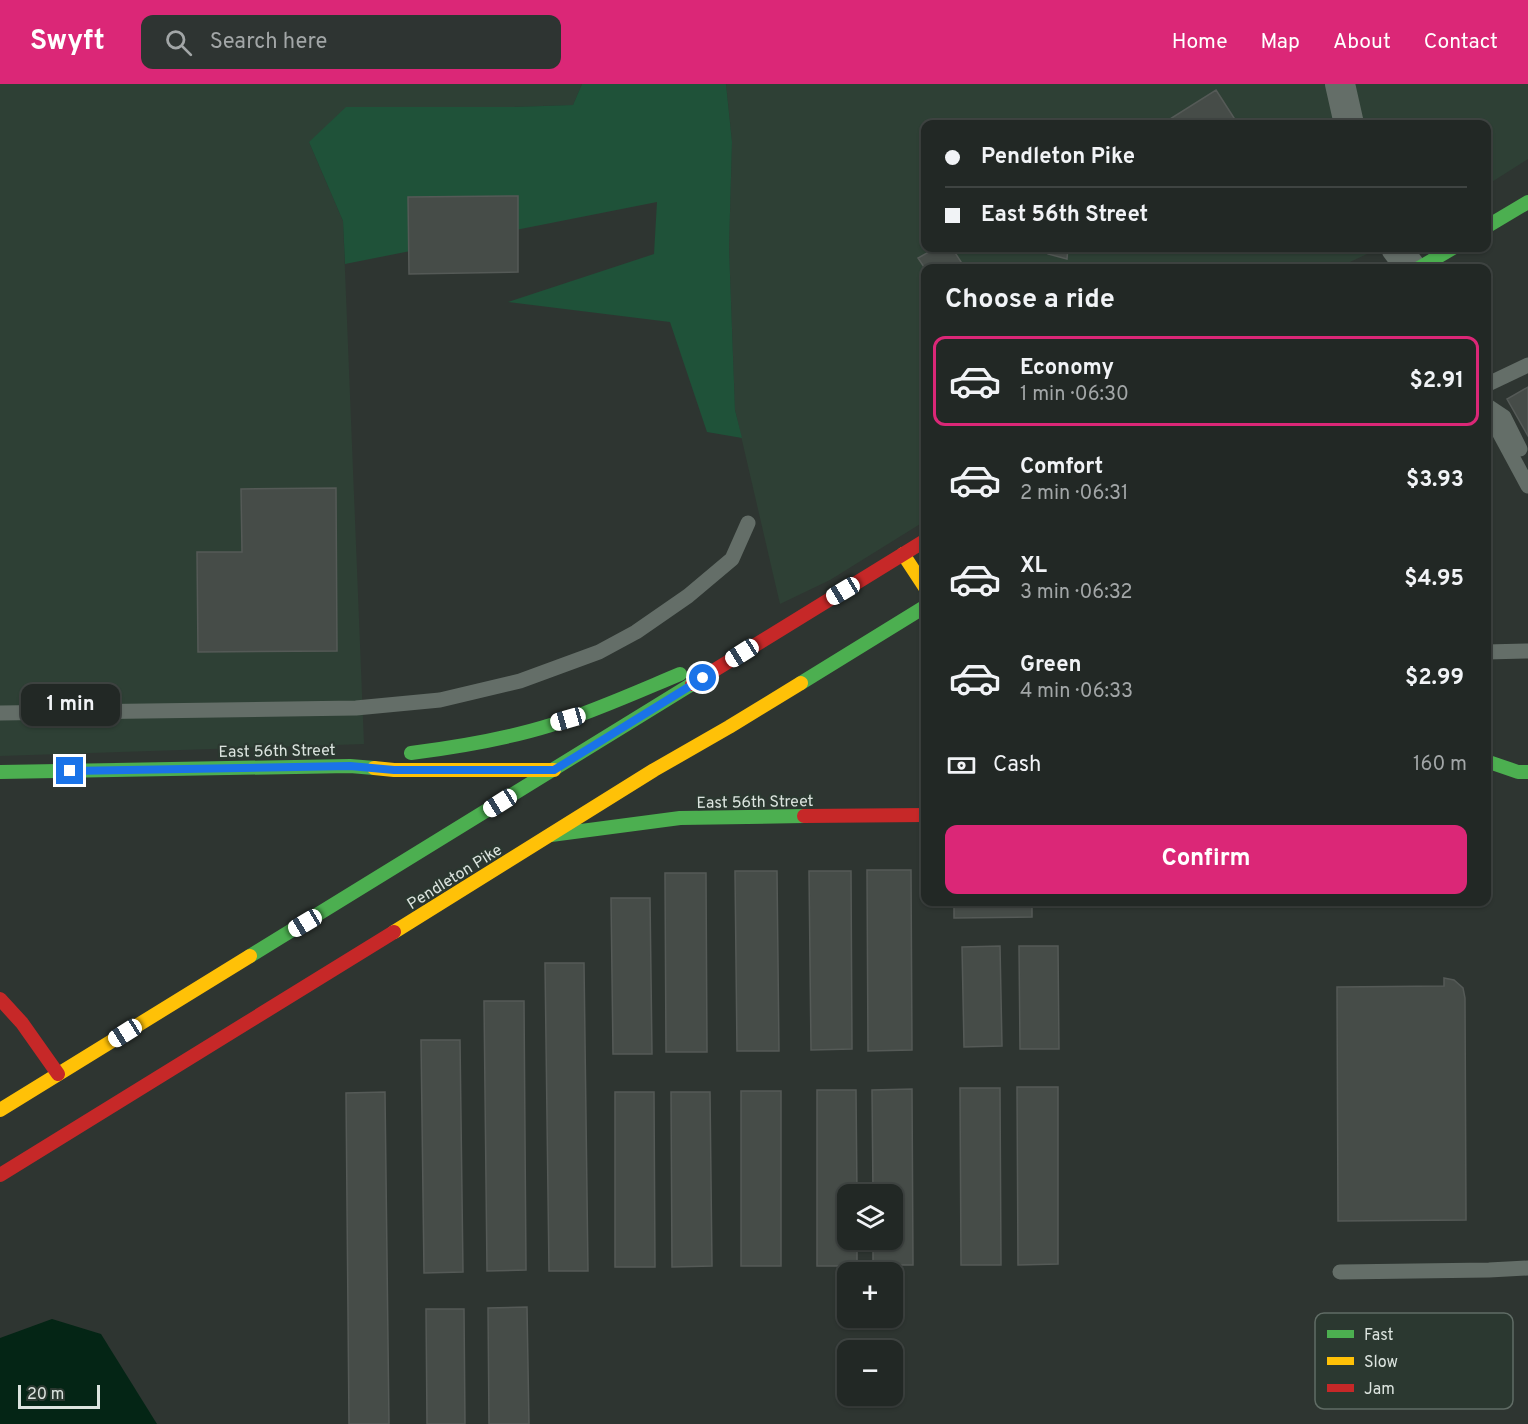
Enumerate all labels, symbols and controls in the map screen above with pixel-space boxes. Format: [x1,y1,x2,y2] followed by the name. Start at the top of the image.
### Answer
[141,15,561,69] search box
[30,24,105,60] text: Swyft
[162,26,195,59] icon: search
[210,29,327,56] text: Search here
[1172,29,1228,56] text: Home
[1261,29,1300,56] text: Map
[1333,29,1391,56] text: About
[1424,29,1498,56] text: Contact
[981,144,1135,171] text: Pendleton Pike
[981,202,1148,229] text: East 56th Street
[945,283,1115,317] text: Choose a ride
[948,354,1002,408] icon: car
[1020,355,1114,382] text: Economy
[1410,368,1464,395] text: $2.91
[1020,382,1129,408] text: 1 min · 06:30
[948,453,1002,507] icon: car
[1020,454,1103,481] text: Comfort
[1406,467,1464,494] text: $3.93
[1020,481,1128,507] text: 2 min · 06:31
[948,552,1002,606] icon: car
[1020,553,1047,580] text: XL
[1404,566,1464,593] text: $4.95
[823,574,863,608] car
[1020,580,1133,606] text: 3 min · 06:32
[722,636,762,670] car
[948,651,1002,705] icon: car
[1020,652,1082,679] text: Green
[689,664,716,691] route start
[1405,665,1464,692] text: $2.99
[1020,679,1133,705] text: 4 min · 06:33
[20,684,119,726] callout: 1 min
[46,692,95,718] text: 1 min
[548,705,588,733] car
[218,741,336,763] street label: East 56th Street
[945,749,978,782] icon: cash
[993,752,1042,779] text: Cash
[1413,752,1467,778] text: 160 m
[56,757,83,784] route end
[480,786,520,820] car
[696,792,814,814] street label: East 56th Street
[945,825,1467,894] button: Confirm
[404,841,506,915] street label: Pendleton Pike
[285,906,325,940] car
[105,1016,145,1050] car
[837,1184,903,1406] map controls
[837,1184,903,1250] button: layers
[837,1262,903,1328] button: +
[1315,1313,1513,1409] legend
[1364,1326,1394,1346] text: Fast
[837,1340,903,1406] button: −
[1364,1353,1398,1373] text: Slow
[1364,1380,1395,1400] text: Jam
[18,1382,100,1410] scale bar
[27,1385,64,1405] text: 20 m

